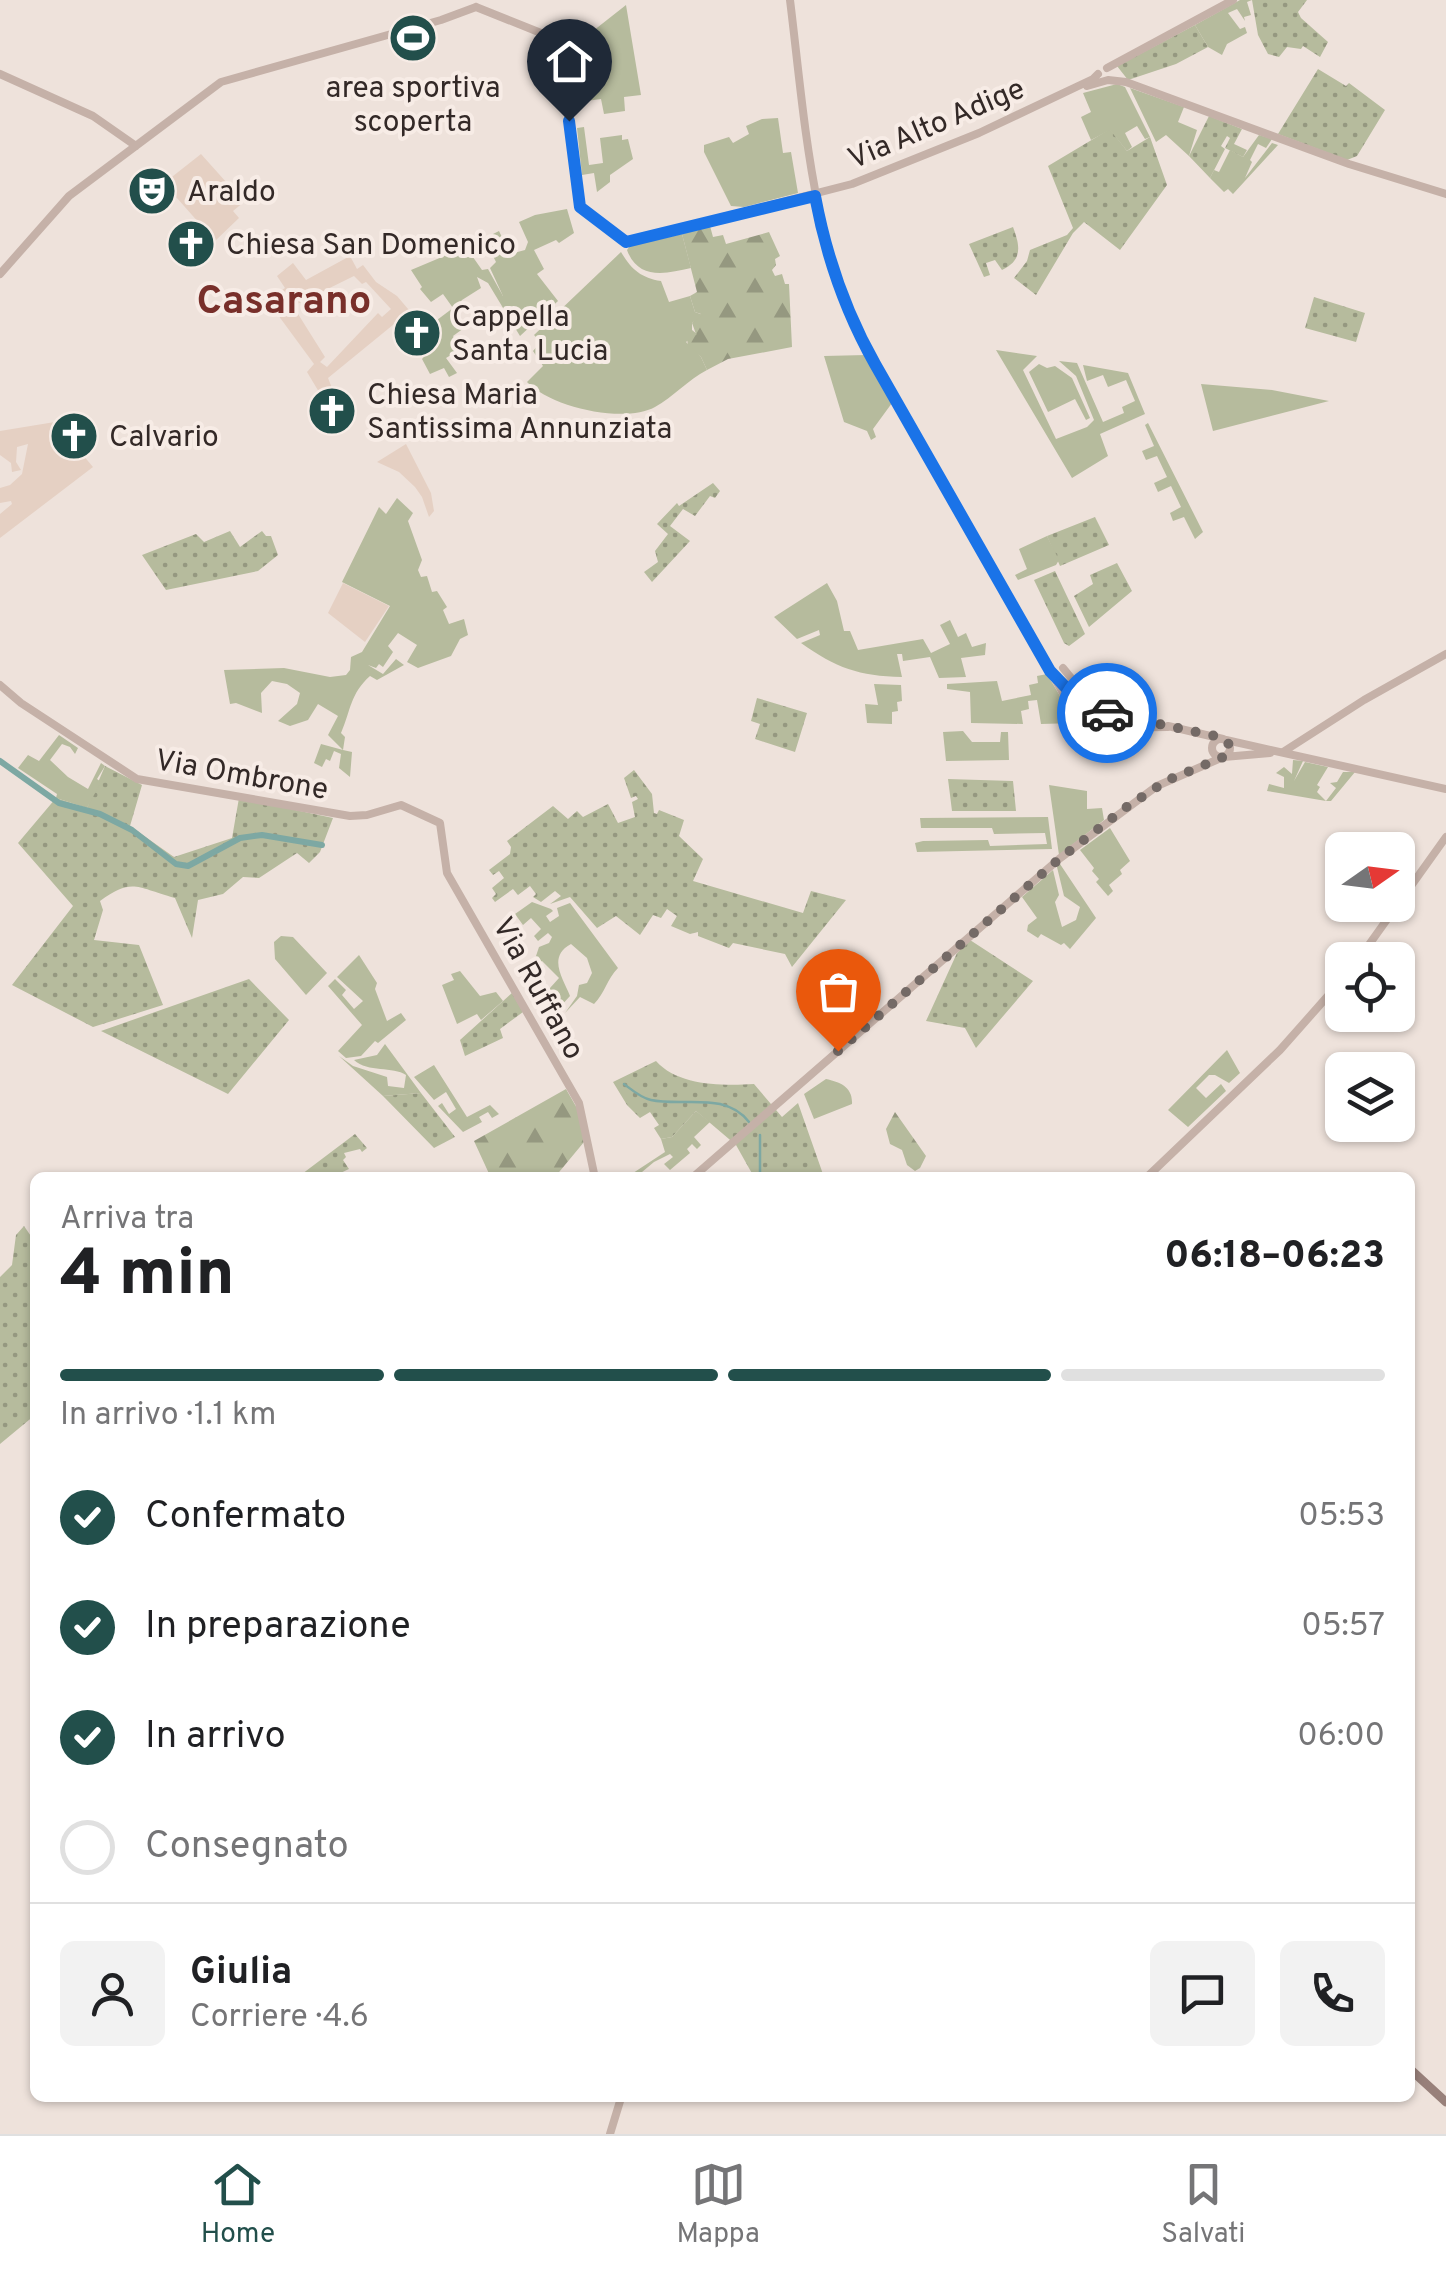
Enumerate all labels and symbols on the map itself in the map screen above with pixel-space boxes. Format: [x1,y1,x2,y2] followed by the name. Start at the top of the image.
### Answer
[387,12,439,64] sports icon: area sportiva scoperta
[527,19,612,122] pin
[325,71,501,142] place label: area sportiva scoperta
[843,72,1031,179] street label: Via Alto Adige
[126,165,178,217] theatre icon: Araldo
[187,175,276,212] place label: Araldo
[165,218,217,270] church icon: Chiesa San Domenico
[226,228,516,265] place label: Chiesa San Domenico
[197,278,371,328] district label: Casarano
[452,300,608,371] place label: Cappella Santa Lucia
[391,307,443,359] church icon: Cappella Santa Lucia
[367,378,672,449] place label: Chiesa Maria Santissima Annunziata
[306,385,358,437] church icon: Chiesa Maria Santissima Annunziata
[48,410,100,462] church icon: Calvario
[109,420,219,457] place label: Calvario
[1057,663,1157,763] courier
[152,743,331,810] street label: Via Ombrone
[1325,832,1415,922] north arrow
[483,912,591,1067] street label: Via Ruffano
[796,949,881,1052] pin

